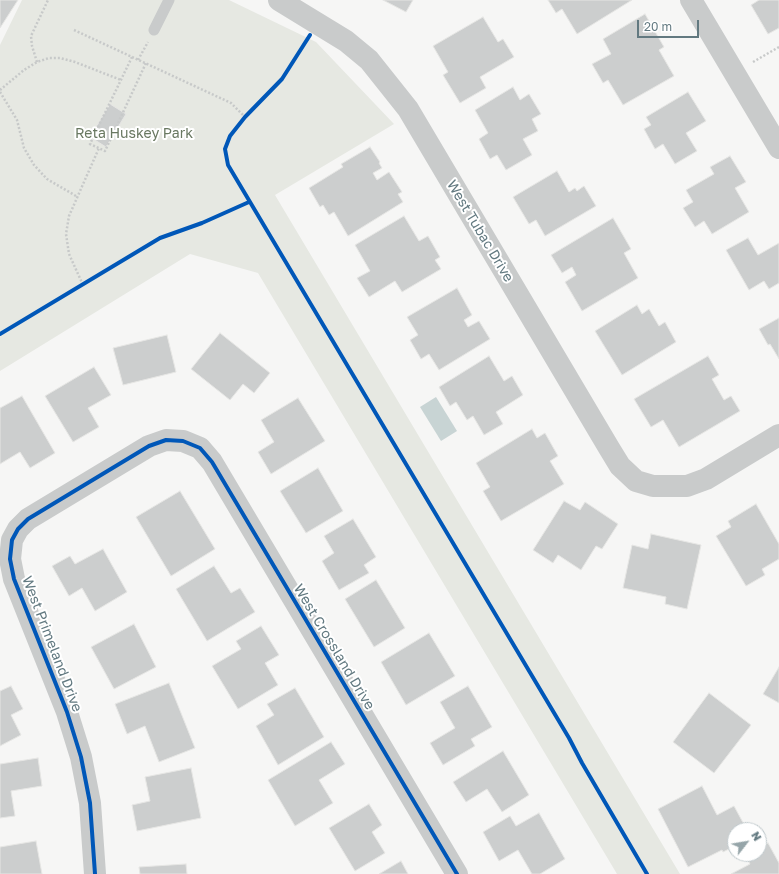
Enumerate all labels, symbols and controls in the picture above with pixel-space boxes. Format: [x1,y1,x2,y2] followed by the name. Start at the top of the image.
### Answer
[639,12,701,38] scale bar
[644,19,672,34] text: 20 m
[75,126,193,142] park label: Reta Huskey Park
[443,177,517,285] street label: West Tubac Drive
[18,574,86,714] street label: West Primeland Drive
[290,581,378,713] street label: West Crossland Drive
[727,822,767,862] north arrow
[749,829,765,843] text: N

